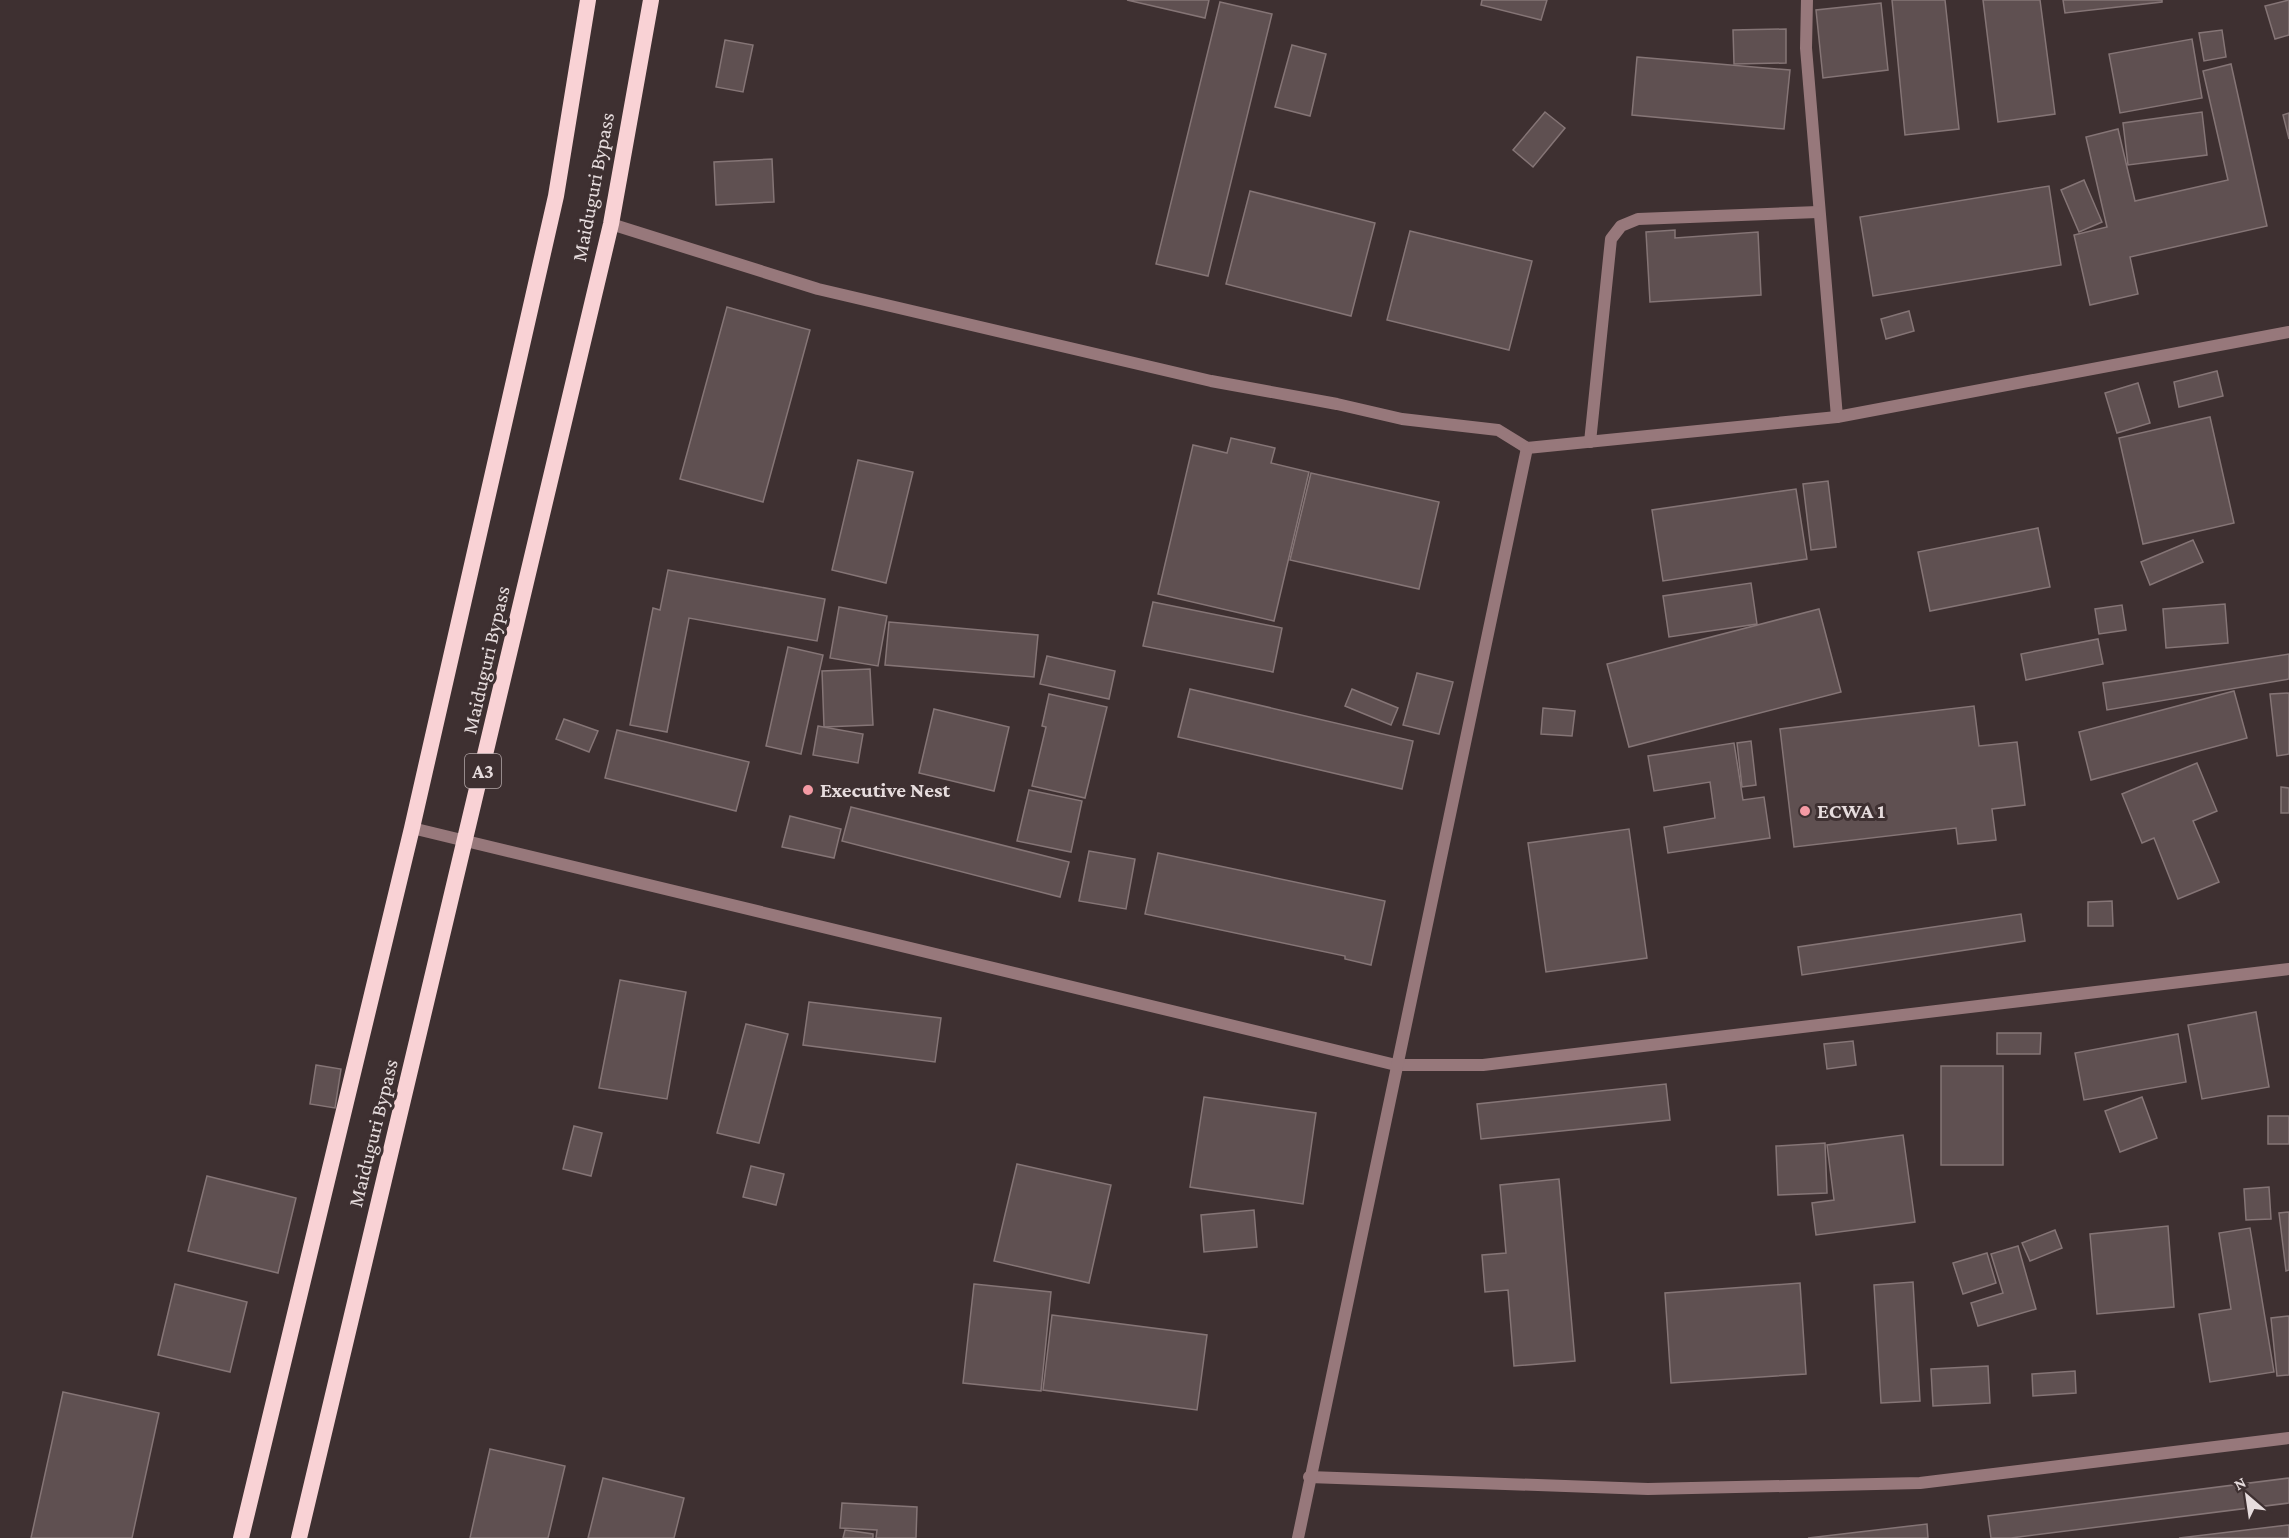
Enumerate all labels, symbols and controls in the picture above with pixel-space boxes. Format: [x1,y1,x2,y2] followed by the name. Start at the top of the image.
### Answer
[567,110,619,264] street label: Maiduguri Bypass
[457,584,515,736] street label: Maiduguri Bypass
[465,754,501,788] road number: A3
[820,778,950,802] place label: Executive Nest
[801,783,815,797] marker: Executive Nest
[1817,799,1885,823] place label: ECWA 1
[1798,804,1812,818] marker: ECWA 1
[343,1057,403,1209] street label: Maiduguri Bypass
[2217,1466,2277,1526] north arrow
[2231,1473,2249,1493] text: N

